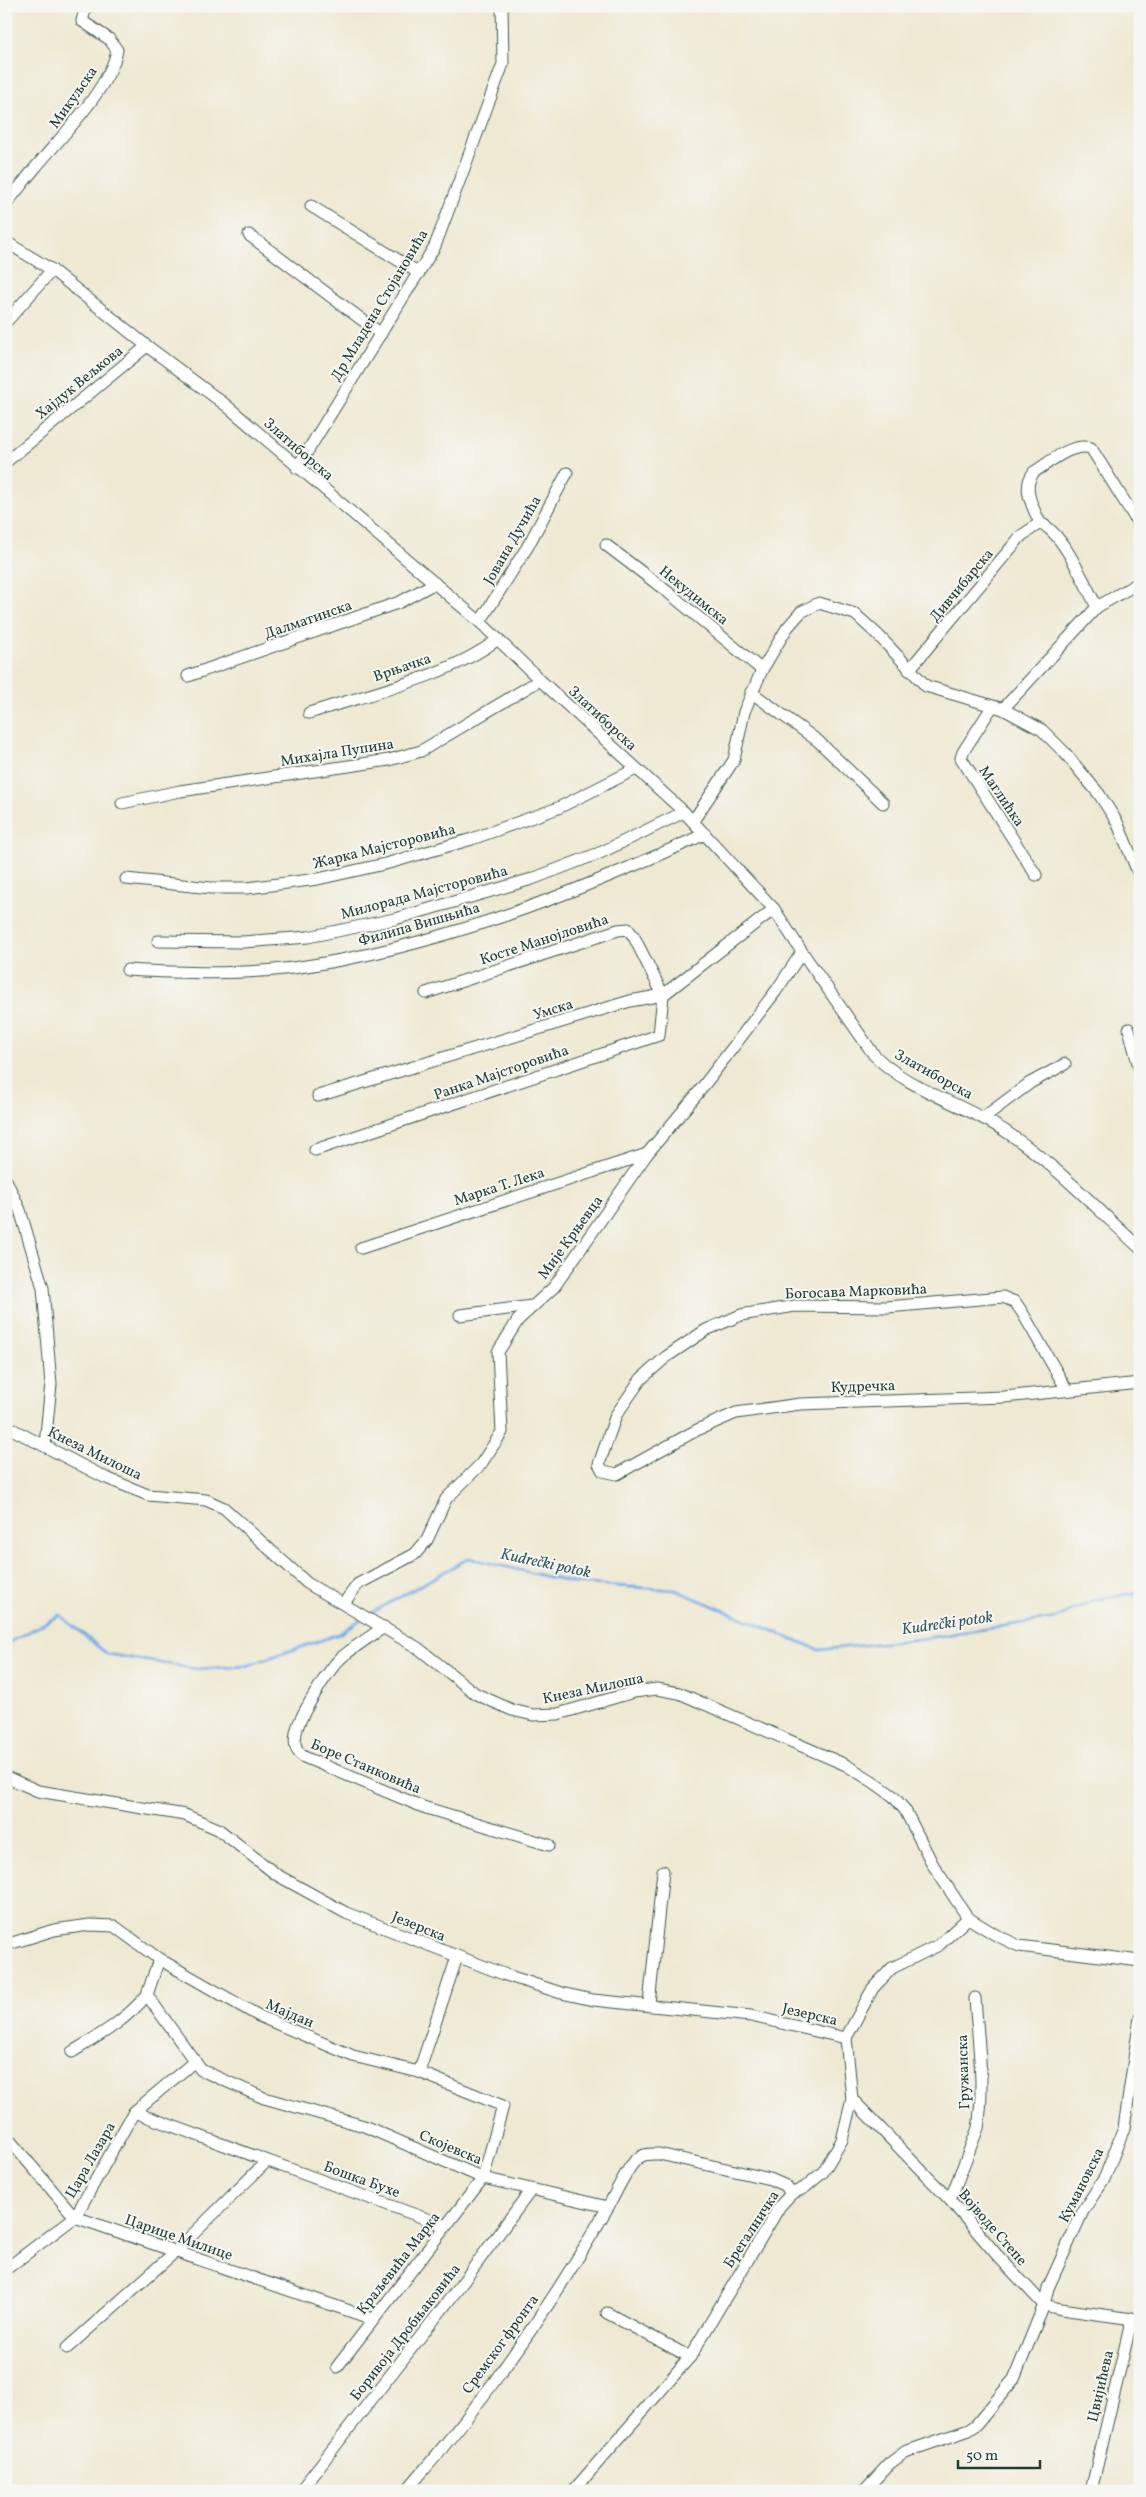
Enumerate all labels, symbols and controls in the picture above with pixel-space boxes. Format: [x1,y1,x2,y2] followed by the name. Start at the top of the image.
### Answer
[45,63,103,133] street label: Микуљска
[326,226,434,386] street label: Др Младена Стојановића
[32,341,128,425] street label: Хајдук Вељкова
[258,414,338,487] street label: Златиборска
[479,492,547,589] street label: Јована Дучића
[925,545,999,627] street label: Дивчибарска
[654,562,732,631] street label: Некудимска
[262,596,355,645] street label: Далматинска
[371,649,434,688] street label: Врњачка
[563,682,641,756] street label: Златиборска
[279,734,395,773] street label: Михајла Пупина
[973,762,1029,831] street label: Маглићка
[311,820,458,875] street label: Жарка Мајсторовића
[339,861,510,926] street label: Милорада Мајсторовића
[356,898,483,953] street label: Филипа Вишњића
[477,910,611,971] street label: Косте Манојловића
[531,994,576,1026] street label: Умска
[431,1040,572,1106] street label: Ранка Мајсторовића
[890,1045,976,1106] street label: Златиборска
[451,1163,548,1212] street label: Марка Т. Лека
[534,1192,609,1284] street label: Мије Крњевца
[785,1280,928,1305] street label: Богосава Марковића
[830,1376,896,1399] street label: Кудречка
[44,1422,145,1486] street label: Кнеза Милоша
[498,1544,593,1584] water label: Kudrečki potok
[900,1607,995,1641] water label: Kudrečki potok
[541,1669,646,1710] street label: Кнеза Милоша
[307,1735,424,1800] street label: Боре Станковића
[388,1907,449,1948] street label: Језерска
[262,1995,317,2034] street label: Мајдан
[780,1999,840,2032] street label: Језерска
[953,2034,976,2110] street label: Гружанска
[61,2119,122,2203] street label: Цара Лазара
[416,2126,485,2171] street label: Скојевска
[1054,2145,1110,2227] street label: Кумановска
[320,2157,403,2204] street label: Бошка Бухе
[953,2185,1031,2271] street label: Војводе Степе
[719,2187,785,2273] street label: Брегалничка
[352,2208,446,2320] street label: Краљевића Марка
[122,2210,235,2267] street label: Царице Милице
[346,2260,466,2406] street label: Боривоја Дробњаковића
[458,2291,545,2399] street label: Сремског фронта
[1083,2348,1120,2424] street label: Цвијићева
[958,2437,1041,2469] scale bar
[966,2446,998,2467] text: 50 m

